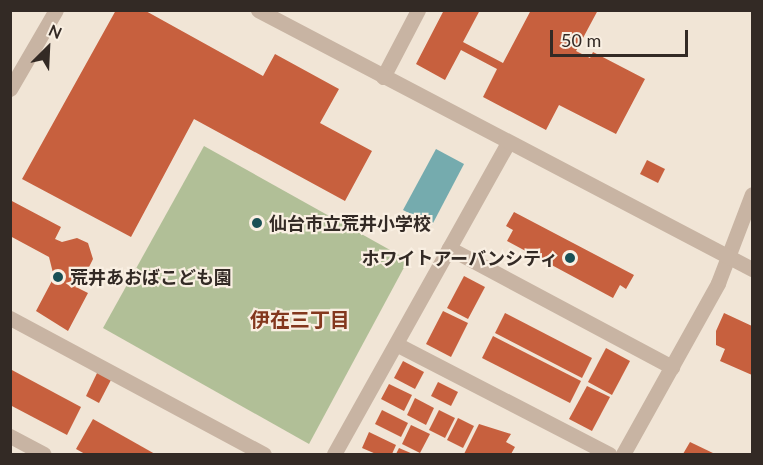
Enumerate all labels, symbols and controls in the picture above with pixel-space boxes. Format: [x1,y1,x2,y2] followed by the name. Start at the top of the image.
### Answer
[18,18,78,78] north arrow
[553,18,691,56] scale bar
[46,20,65,42] text: N
[561,29,601,51] text: 50 m
[269,212,431,234] place label: 仙台市立荒井小学校
[250,216,264,230] marker: 仙台市立荒井小学校
[361,247,558,269] place label: ホワイトアーバンシティ
[563,251,577,265] marker: ホワイトアーバンシティ
[70,266,232,288] place label: 荒井あおばこども園
[51,270,65,284] marker: 荒井あおばこども園
[250,307,350,331] district label: 伊在三丁目

